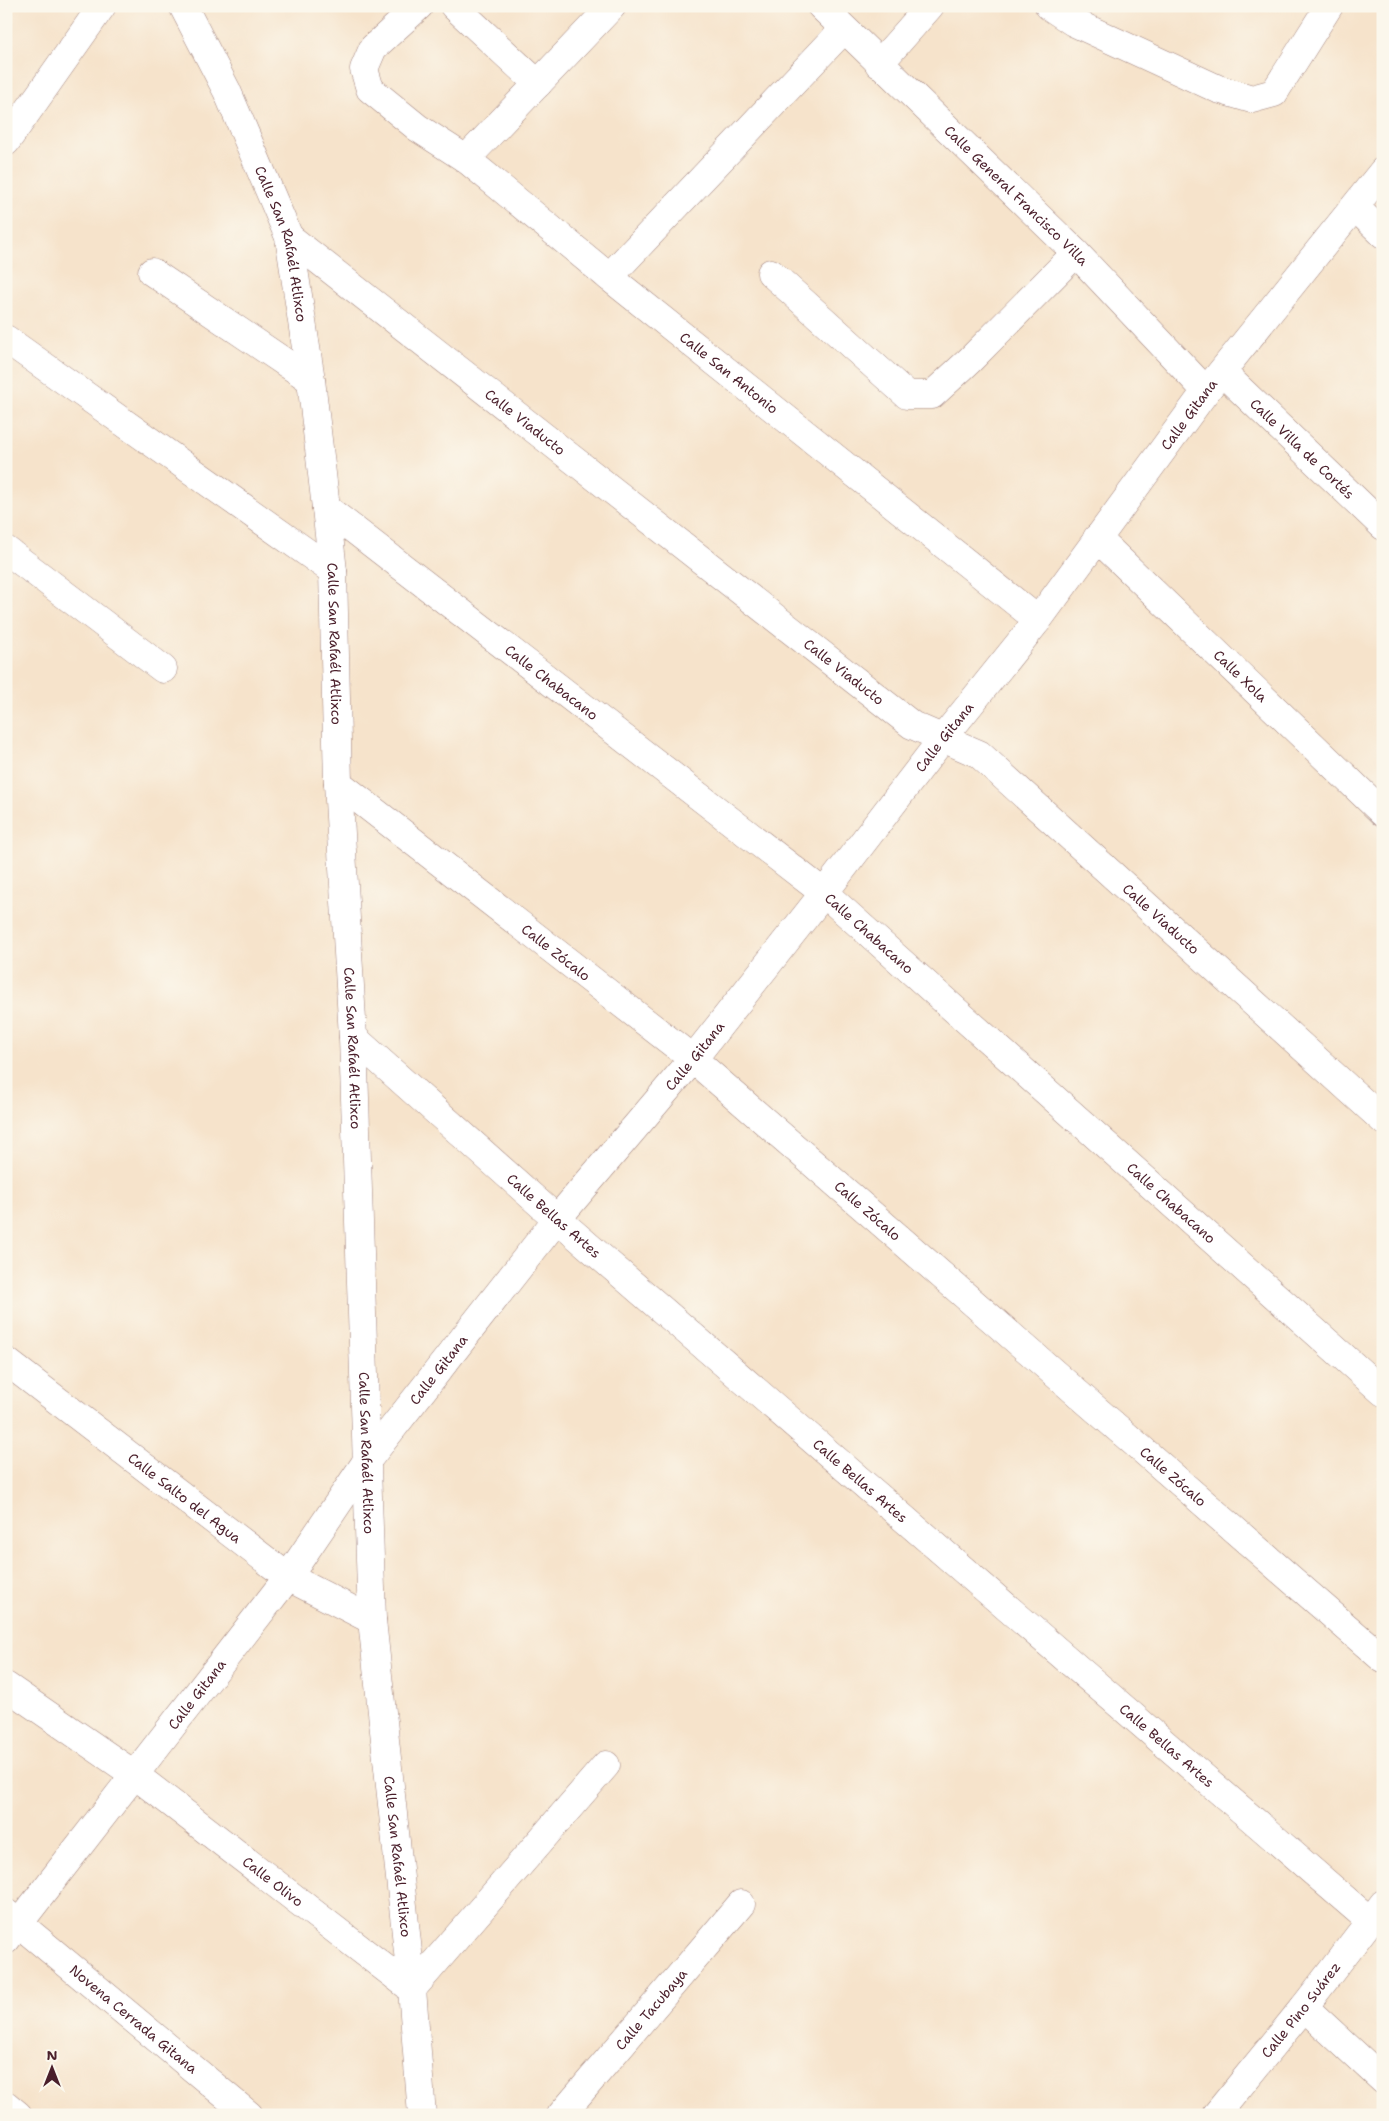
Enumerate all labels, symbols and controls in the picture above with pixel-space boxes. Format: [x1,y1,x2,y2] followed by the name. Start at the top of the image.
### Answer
[941,121,1092,269] street label: Calle General Francisco Villa
[251,163,311,323] street label: Calle San Rafaél Atlixco
[676,328,782,418] street label: Calle San Antonio
[1157,375,1221,454] street label: Calle Gitana
[481,385,569,459] street label: Calle Viaducto
[1246,395,1358,503] street label: Calle Villa de Cortés
[323,562,346,725] street label: Calle San Rafaél Atlixco
[800,635,888,709] street label: Calle Viaducto
[501,641,602,724] street label: Calle Chabacano
[1210,646,1271,706] street label: Calle Xola
[911,698,977,776] street label: Calle Gitana
[1119,880,1203,958] street label: Calle Viaducto
[821,889,917,978] street label: Calle Chabacano
[518,920,594,985] street label: Calle Zócalo
[340,967,365,1130] street label: Calle San Rafaél Atlixco
[661,1018,728,1094] street label: Calle Gitana
[1123,1159,1219,1247] street label: Calle Chabacano
[503,1170,605,1262] street label: Calle Bellas Artes
[831,1177,905,1245] street label: Calle Zócalo
[405,1331,472,1408] street label: Calle Gitana
[355,1372,378,1534] street label: Calle San Rafaél Atlixco
[809,1435,911,1527] street label: Calle Bellas Artes
[1136,1443,1210,1510] street label: Calle Zócalo
[124,1449,245,1547] street label: Calle Salto del Agua
[164,1655,230,1733] street label: Calle Gitana
[1116,1700,1218,1791] street label: Calle Bellas Artes
[380,1775,415,1938] street label: Calle San Rafaél Atlixco
[239,1852,307,1911] street label: Calle Olivo
[1257,1958,1344,2062] street label: Calle Pino Suárez
[66,1961,202,2078] street label: Novena Cerrada Gitana
[611,1965,691,2054] street label: Calle Tacubaya
[28,2044,78,2094] north arrow
[46,2046,58,2064] text: N

